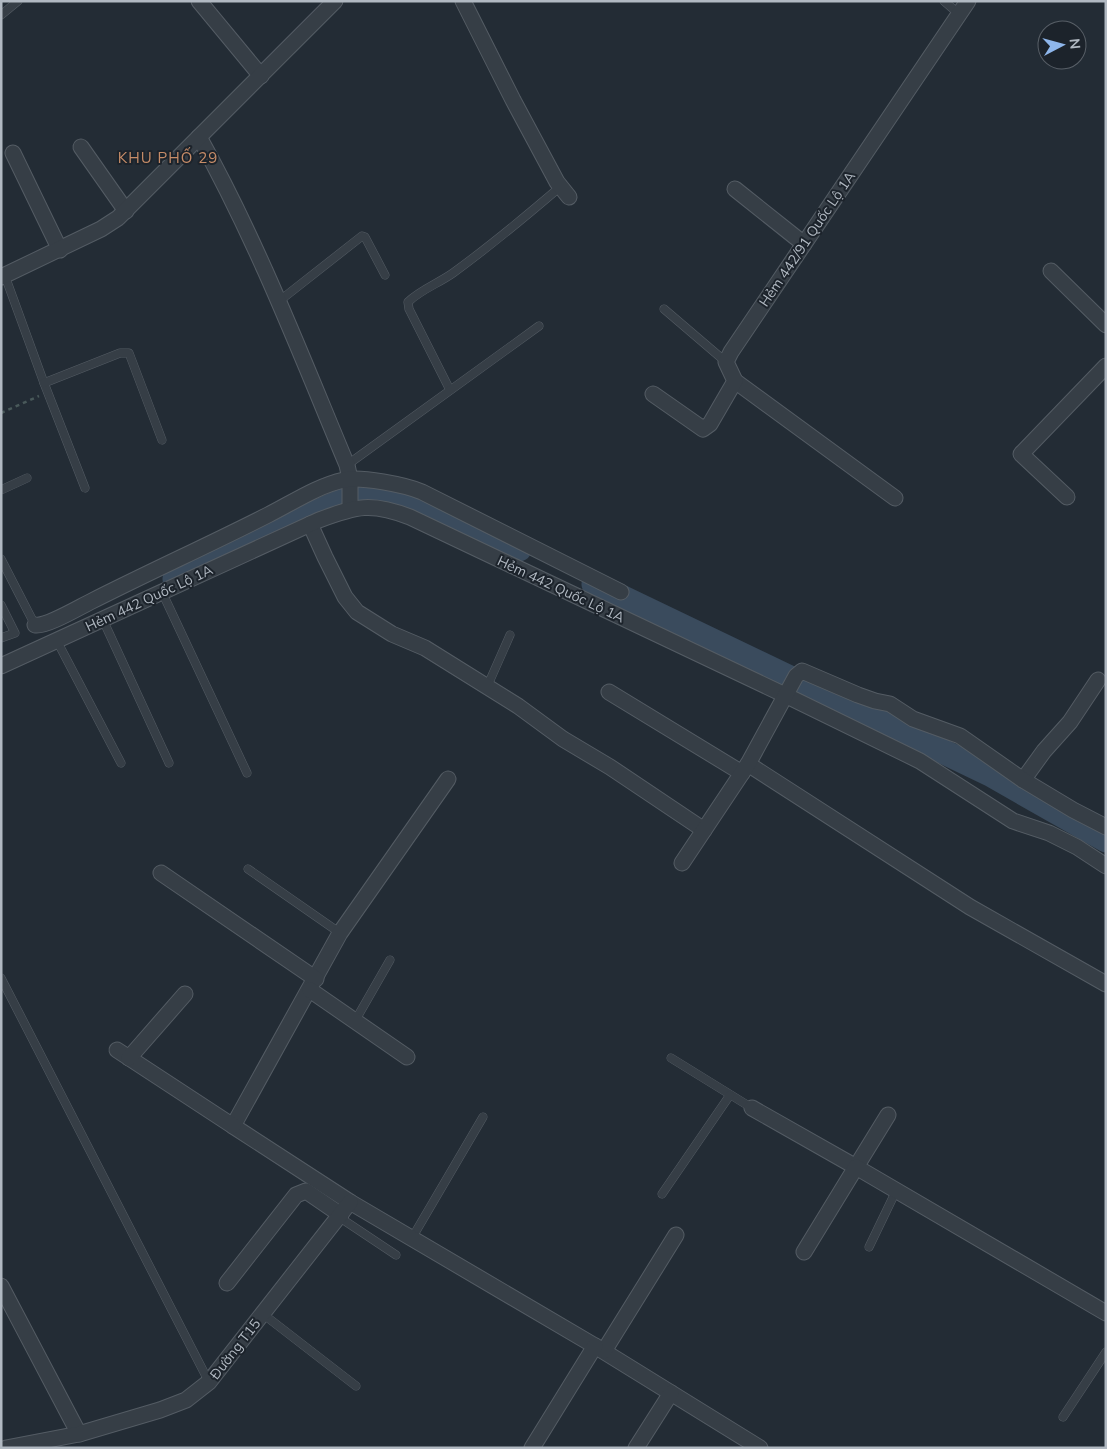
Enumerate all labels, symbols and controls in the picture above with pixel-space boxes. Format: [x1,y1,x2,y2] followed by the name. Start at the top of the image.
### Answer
[1037,20,1087,70] north arrow
[1065,37,1084,50] text: N
[118,147,218,167] district label: KHU PHỐ 29
[755,167,859,310] street label: Hẻm 442/91 Quốc Lộ 1A
[494,552,628,627] street label: Hẻm 442 Quốc Lộ 1A
[82,560,216,635] street label: Hẻm 442 Quốc Lộ 1A
[206,1315,264,1383] street label: Đường T15

